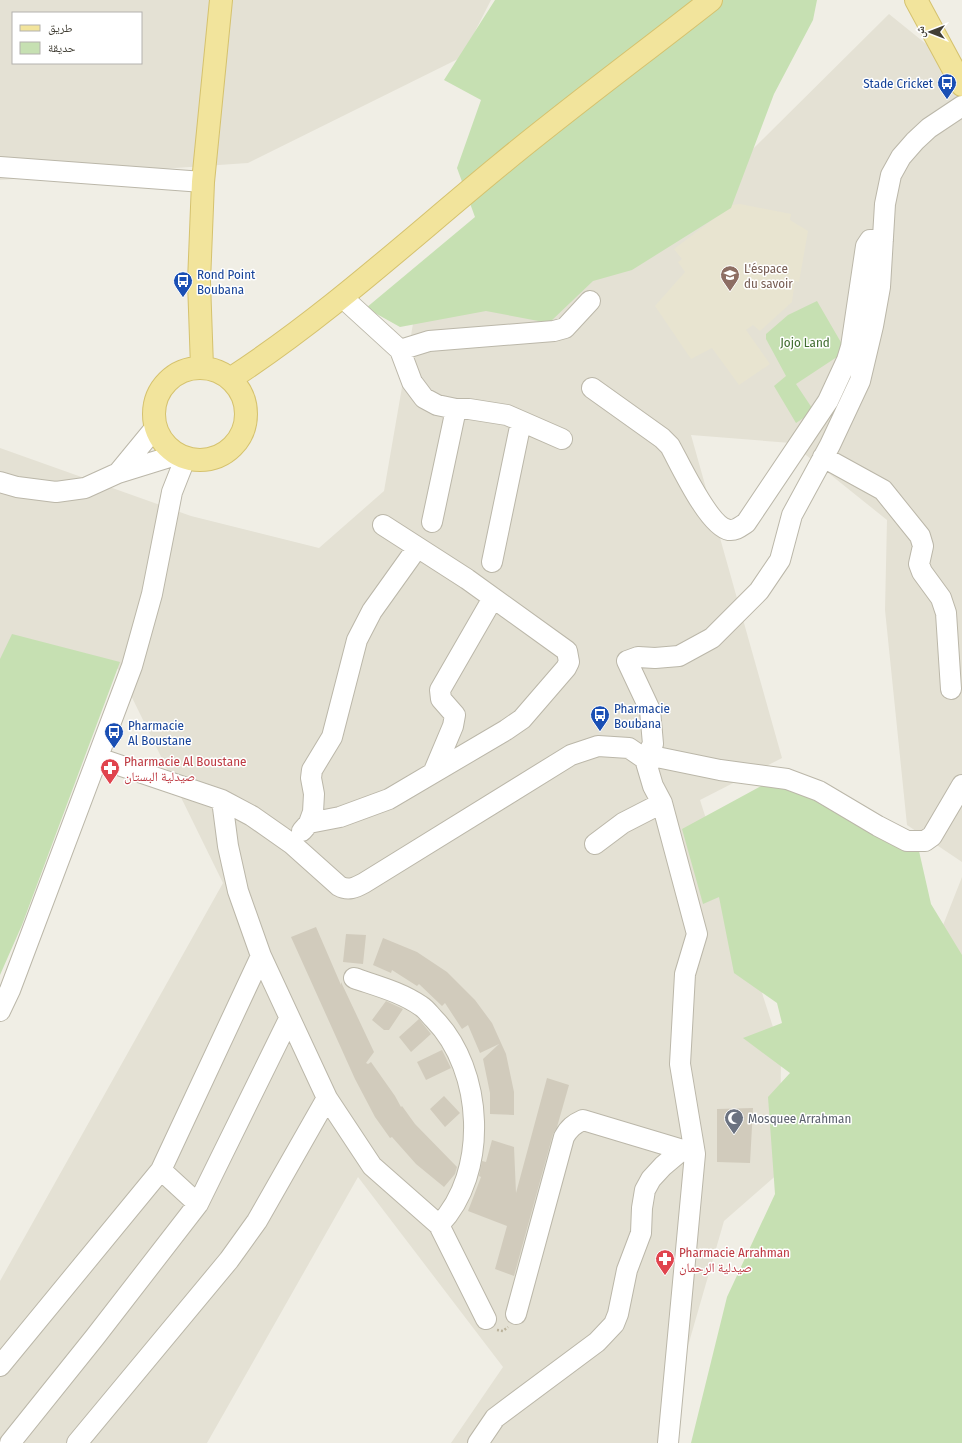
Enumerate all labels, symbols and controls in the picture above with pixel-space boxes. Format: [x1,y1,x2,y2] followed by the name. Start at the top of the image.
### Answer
[12,12,142,64] legend
[910,12,950,52] north arrow
[48,21,73,35] text: طريق
[914,26,928,38] text: ش
[48,41,76,55] text: حديقة
[936,72,958,100] bus stop icon: Stade Cricket
[863,76,934,91] place label: Stade Cricket
[744,261,793,291] place label: L'éspace du savoir
[719,264,741,292] school or university icon: L'éspace du savoir
[197,267,256,297] place label: Rond Point Boubana
[172,270,194,298] bus stop icon: Rond Point Boubana
[780,335,830,350] park label: Jojo Land
[614,701,670,731] place label: Pharmacie Boubana
[589,704,611,732] bus stop icon: Pharmacie Boubana
[128,718,191,748] place label: Pharmacie Al Boustane
[103,721,125,749] bus stop icon: Pharmacie Al Boustane
[124,754,246,785] place label: Pharmacie Al Boustane صيدلية البستان
[99,757,121,785] pharmacy icon: Pharmacie Al Boustane صيدلية البستان
[723,1107,745,1135] mosque icon: Mosquee Arrahman
[748,1111,851,1126] place label: Mosquee Arrahman
[679,1245,790,1276] place label: Pharmacie Arrahman صيدلية الرحمان
[654,1248,676,1276] pharmacy icon: Pharmacie Arrahman صيدلية الرحمان

